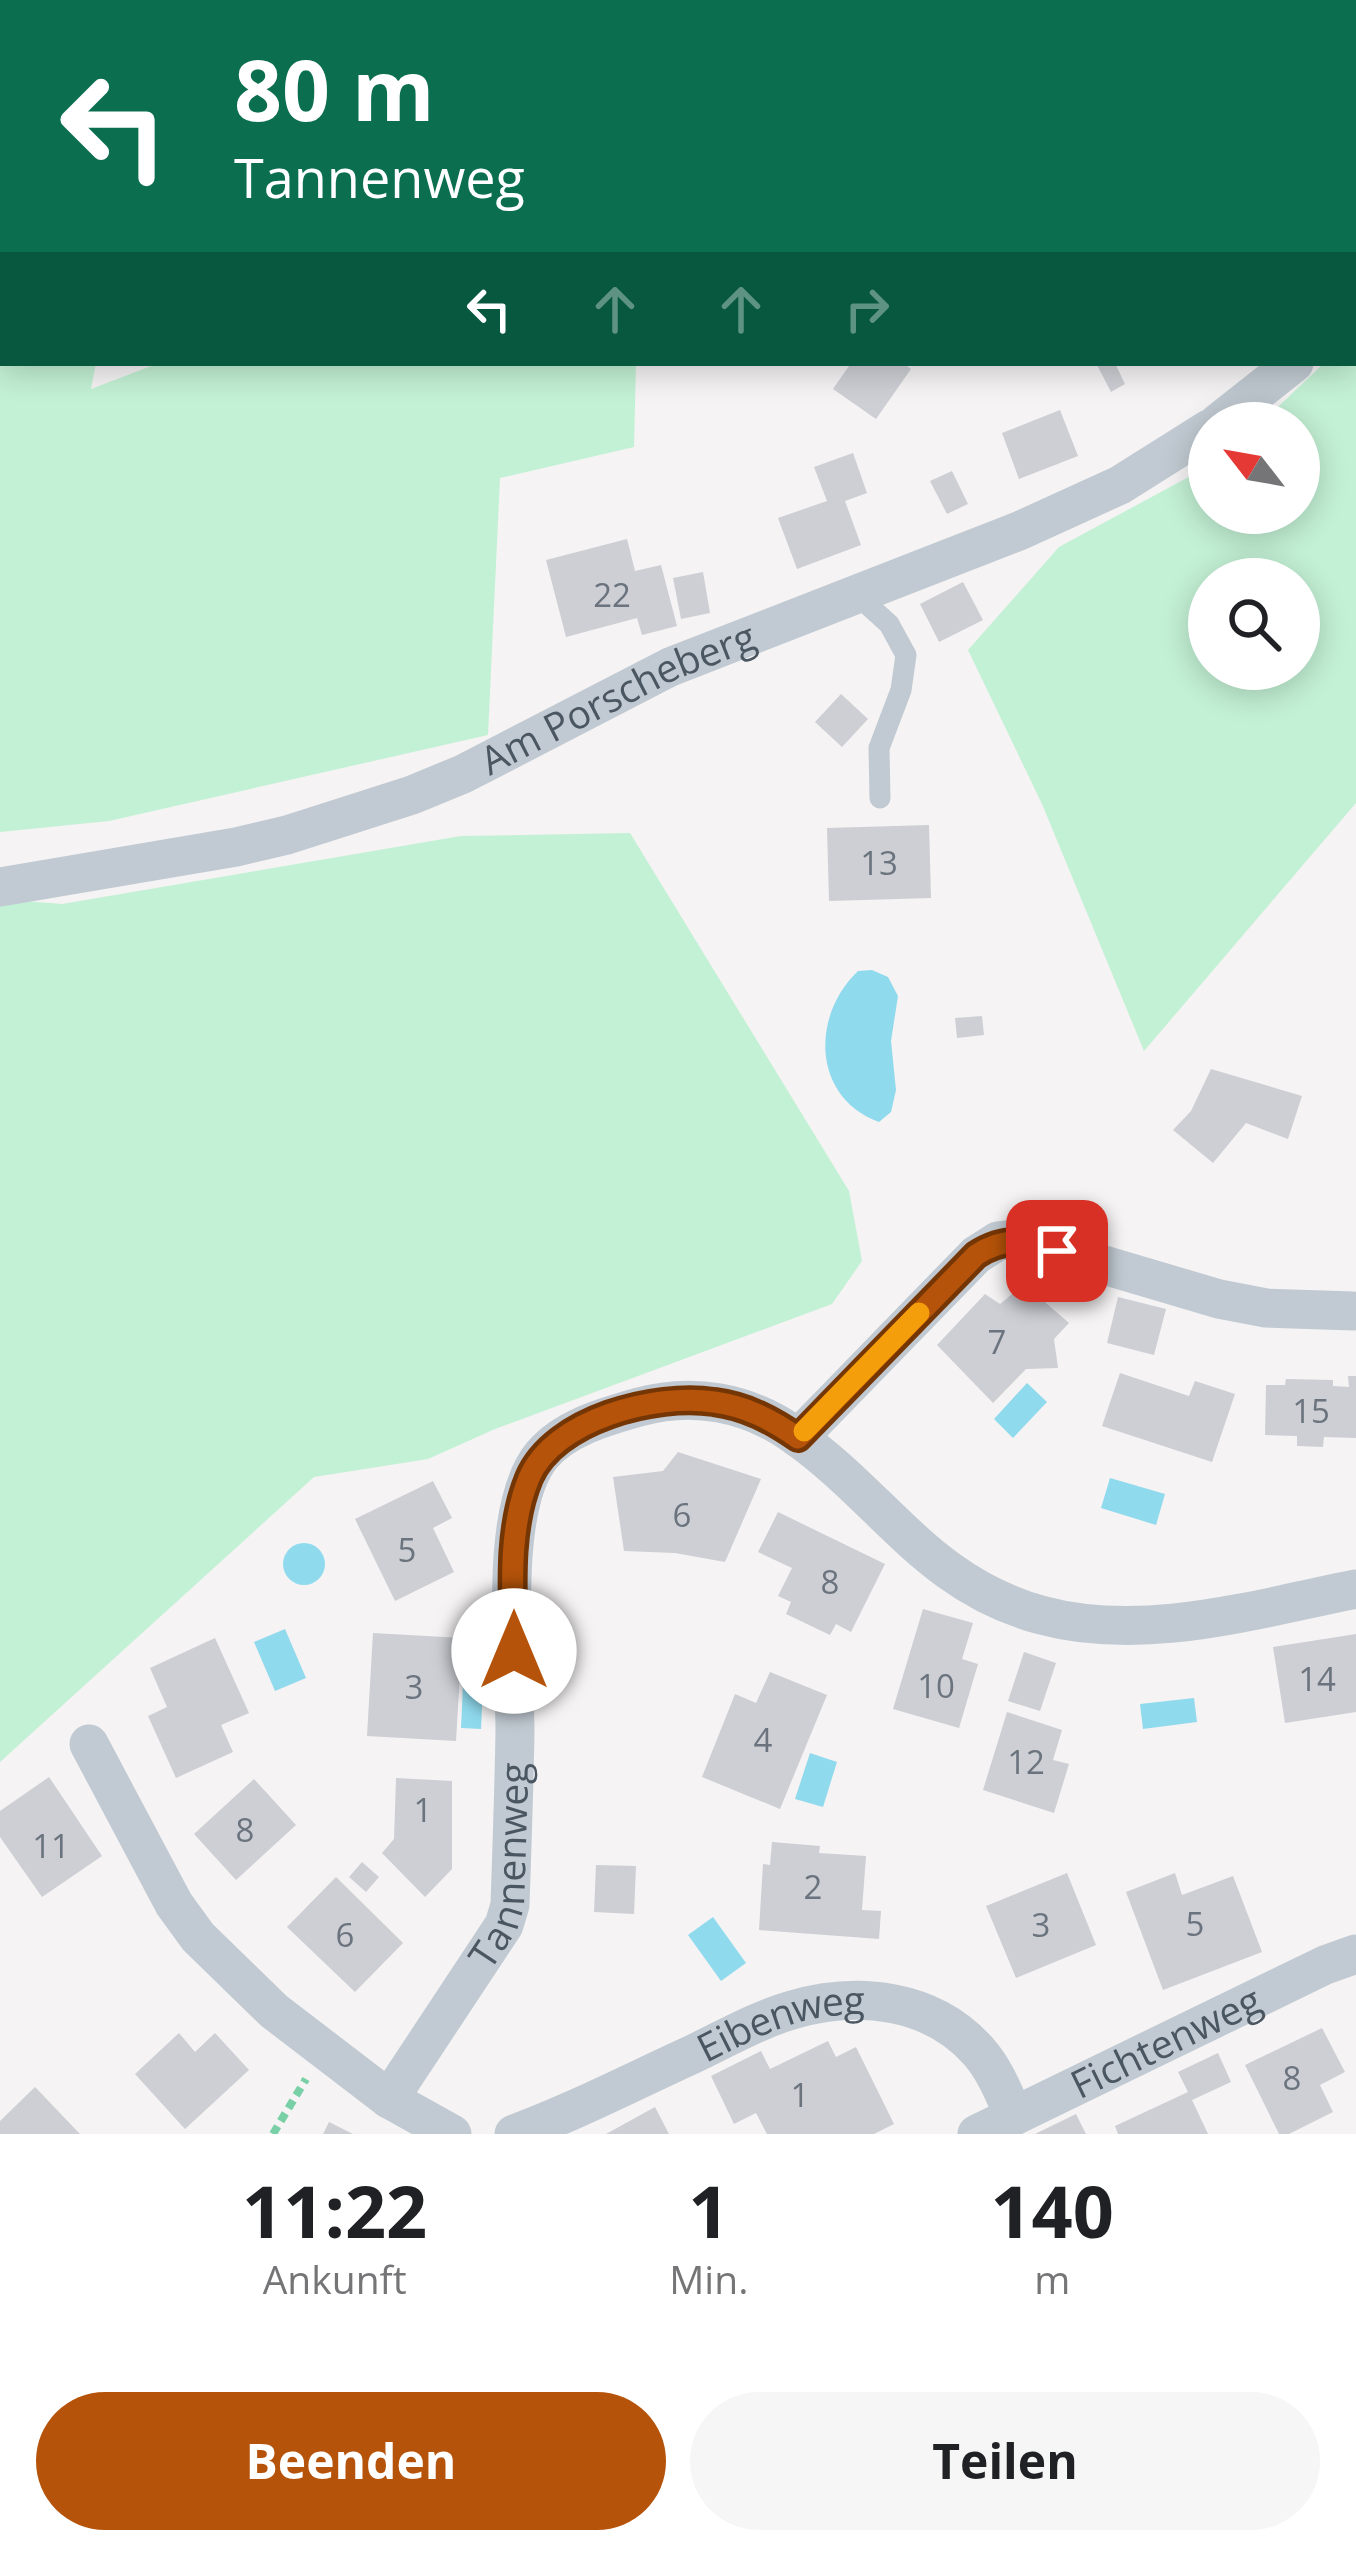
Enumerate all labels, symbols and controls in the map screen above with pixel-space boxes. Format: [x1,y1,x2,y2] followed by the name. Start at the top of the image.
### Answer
[234,31,434,146] text: 80 m
[36,48,192,204] icon: left
[234,140,525,214] text: Tannenweg
[456,276,522,342] icon: left
[582,276,648,342] icon: ahead
[708,276,774,342] icon: ahead
[834,276,900,342] icon: right
[1188,402,1320,534] north arrow
[1188,402,1320,690] map controls
[1188,558,1320,690] button: search
[593,572,631,617] house number: 22
[471,608,763,786] street label: Am Porscheberg
[860,840,898,885] house number: 13
[1006,1200,1108,1302] pin
[1024,1218,1090,1284] icon: arrive
[988,1319,1006,1364] house number: 7
[1292,1388,1330,1433] house number: 15
[673,1492,691,1537] house number: 6
[398,1527,416,1572] house number: 5
[821,1559,839,1604] house number: 8
[451,1588,577,1714] position arrow
[1298,1656,1336,1701] house number: 14
[917,1663,955,1708] house number: 10
[405,1664,423,1709] house number: 3
[754,1717,773,1762] house number: 4
[1007,1739,1045,1784] house number: 12
[455,1762,539,1978] street label: Tannenweg
[414,1787,432,1832] house number: 1
[236,1807,254,1852] house number: 8
[32,1823,70,1868] house number: 11
[804,1864,822,1909] house number: 2
[1186,1901,1204,1946] house number: 5
[1032,1902,1050,1947] house number: 3
[336,1912,354,1957] house number: 6
[687,1972,865,2073] street label: Eibenweg
[1061,1972,1269,2110] street label: Fichtenweg
[1283,2055,1301,2100] house number: 8
[791,2072,809,2117] house number: 1
[242,2161,427,2259] text: 11:22
[688,2161,729,2259] text: 1
[990,2161,1114,2259] text: 140
[263,2252,407,2305] text: Ankunft
[669,2252,748,2305] text: Min.
[1034,2252,1070,2305] text: m
[36,2392,666,2530] button: Beenden
[690,2392,1320,2530] button: Teilen

